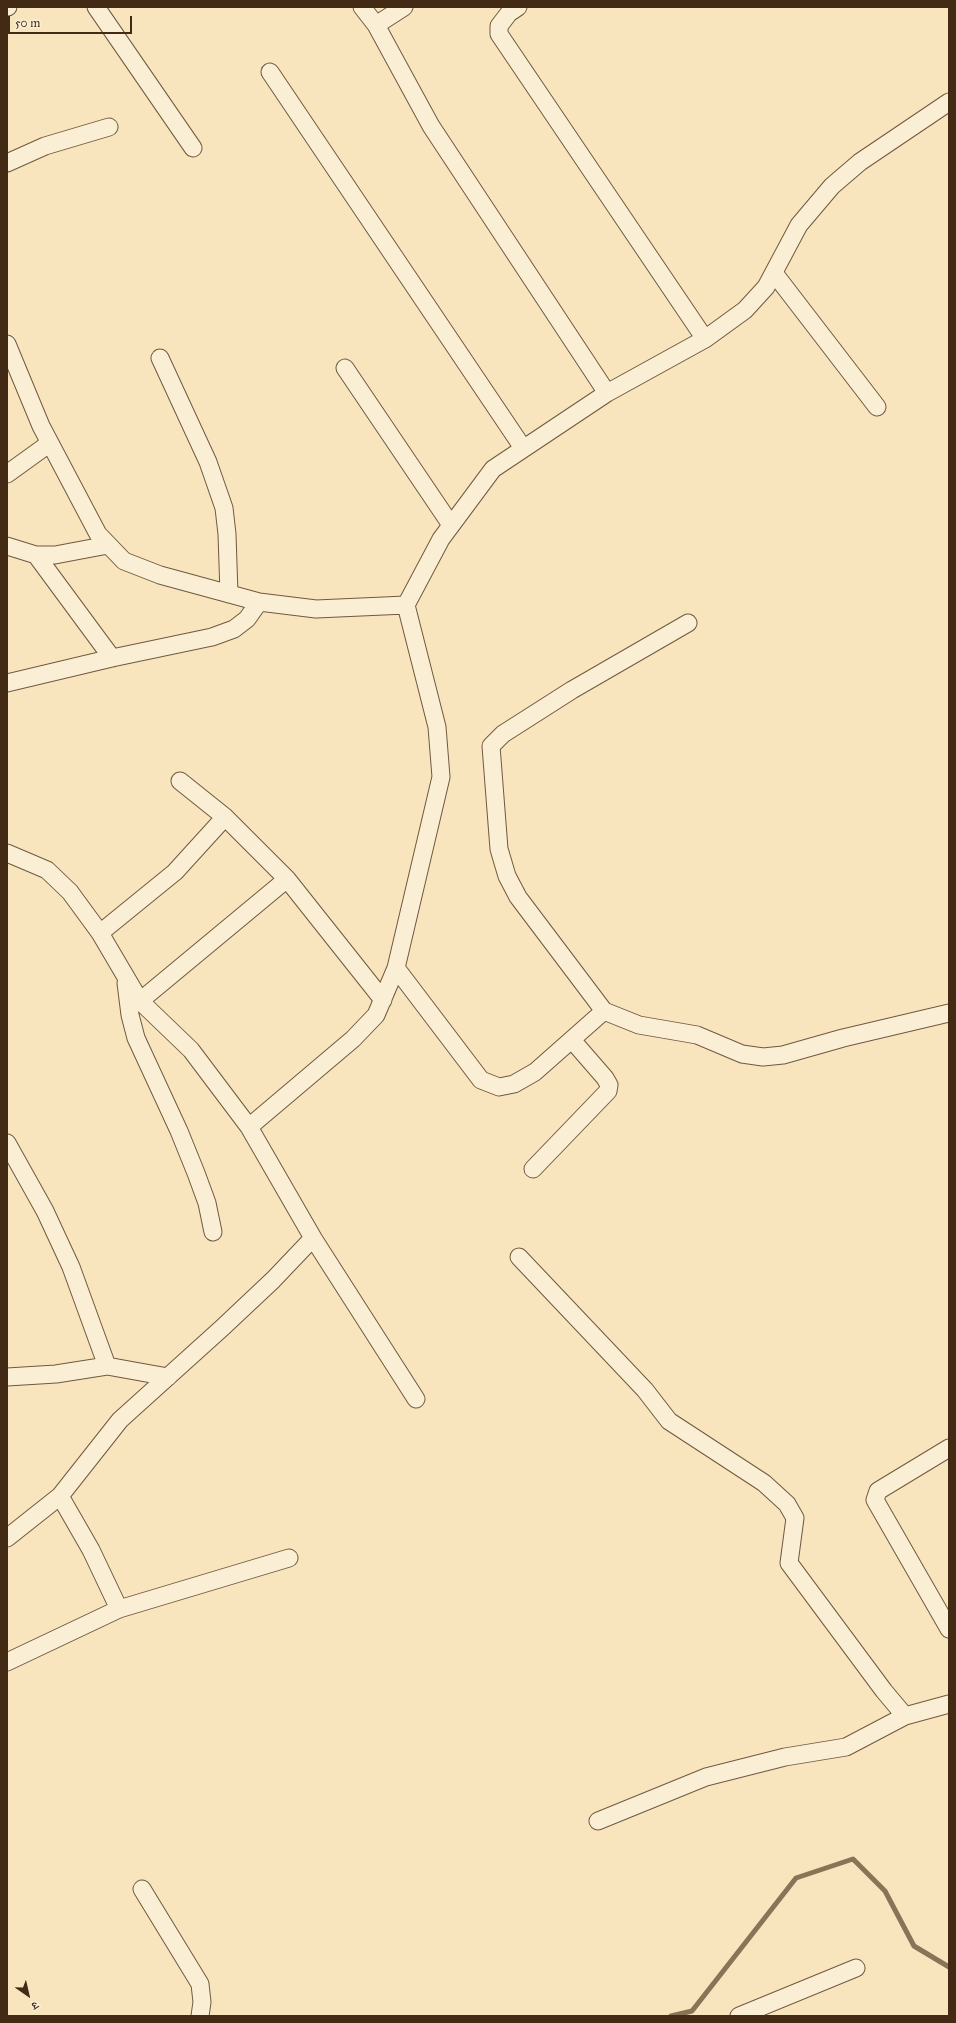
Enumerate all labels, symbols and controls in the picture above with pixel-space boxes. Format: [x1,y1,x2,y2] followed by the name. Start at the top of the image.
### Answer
[10,8,134,34] scale bar
[15,16,40,30] text: 50 m
[8,1975,48,2015] north arrow
[29,1998,41,2012] text: उ

